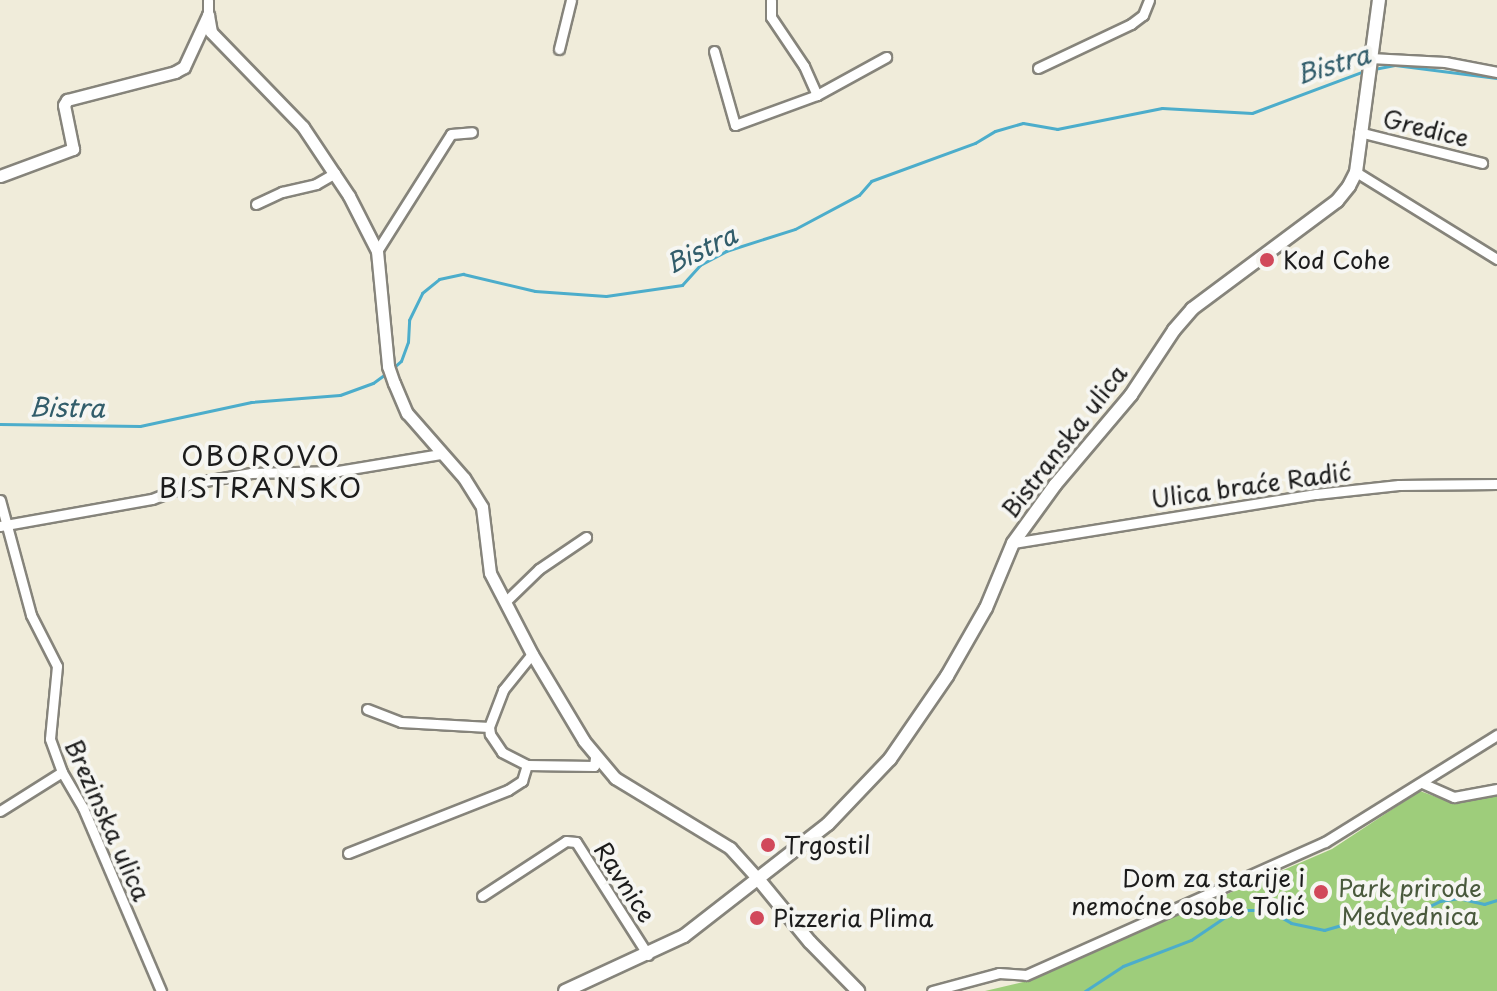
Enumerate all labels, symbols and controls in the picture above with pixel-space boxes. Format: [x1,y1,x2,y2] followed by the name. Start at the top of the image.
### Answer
[1292,38,1374,90] water label: Bistra
[1380,103,1472,153] street label: Gredice
[660,218,742,280] water label: Bistra
[1283,246,1392,274] place label: Kod Cohe
[1258,251,1276,269] marker: Kod Cohe
[995,359,1133,523] street label: Bistranska ulica
[29,391,105,423] water label: Bistra
[159,438,363,504] district label: OBOROVO BISTRANSKO
[1149,457,1353,513] street label: Ulica braće Radić
[60,735,156,905] street label: Brezinska ulica
[784,831,871,859] place label: Trgostil
[588,836,662,928] street label: Ravnice
[759,836,777,854] marker: Trgostil
[1068,864,1305,920] place label: Dom za starije i nemoćne osobe Tolić
[1338,874,1482,930] park label: Park prirode Medvednica
[1312,883,1330,901] marker: Dom za starije i nemoćne osobe Tolić
[773,904,935,932] place label: Pizzeria Plima
[748,909,766,927] marker: Pizzeria Plima

